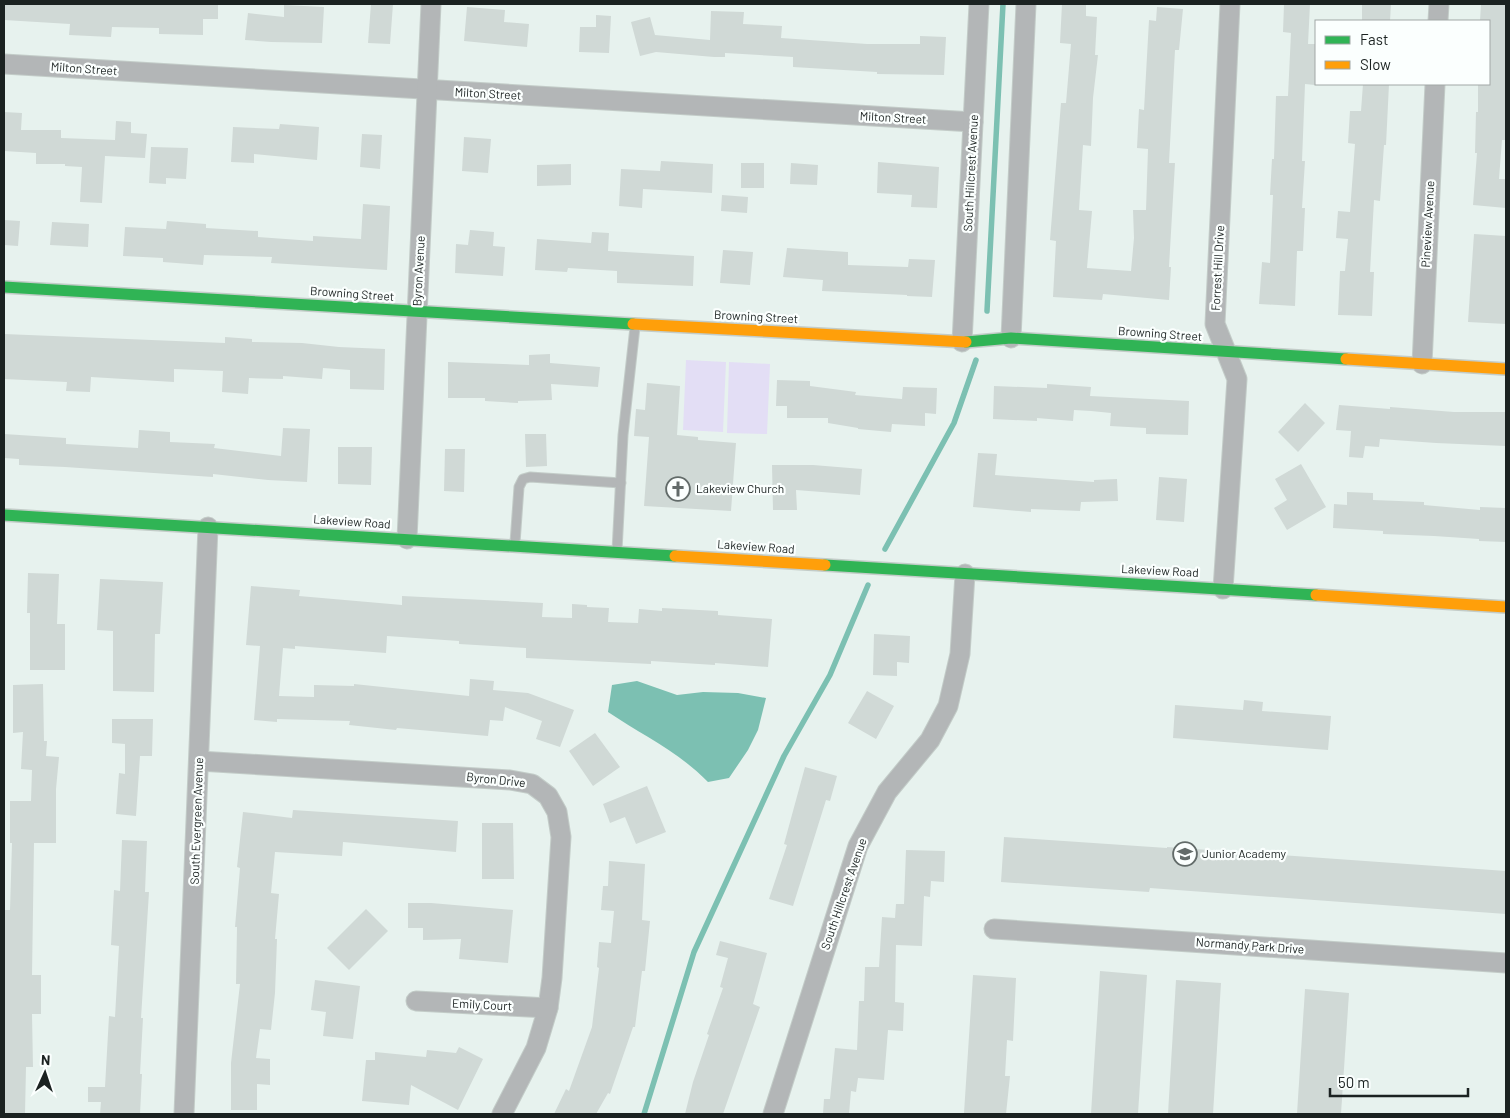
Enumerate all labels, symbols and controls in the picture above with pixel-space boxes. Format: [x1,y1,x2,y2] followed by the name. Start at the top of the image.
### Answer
[1315,20,1490,85] legend
[1360,30,1388,48] text: Fast
[1360,55,1391,73] text: Slow
[50,59,118,77] street label: Milton Street
[454,84,522,102] street label: Milton Street
[859,108,927,126] street label: Milton Street
[960,114,980,232] street label: South Hillcrest Avenue
[1418,180,1436,268] street label: Pineview Avenue
[1208,225,1226,311] street label: Forrest Hill Drive
[409,235,427,307] street label: Byron Avenue
[309,283,395,303] street label: Browning Street
[714,307,799,325] street label: Browning Street
[1117,323,1203,343] street label: Browning Street
[665,476,691,502] church icon: Lakeview Church
[696,481,784,495] place label: Lakeview Church
[313,511,391,531] street label: Lakeview Road
[717,536,795,556] street label: Lakeview Road
[1121,561,1199,579] street label: Lakeview Road
[187,757,205,885] street label: South Evergreen Avenue
[466,769,526,789] street label: Byron Drive
[817,836,869,951] street label: South Hillcrest Avenue
[1172,841,1198,867] school or university icon: Junior Academy
[1202,846,1286,860] place label: Junior Academy
[1195,934,1305,956] street label: Normandy Park Drive
[452,995,512,1013] street label: Emily Court
[20,1048,70,1098] north arrow
[41,1051,51,1068] text: N
[1330,1066,1468,1098] scale bar
[1338,1073,1370,1091] text: 50 m

